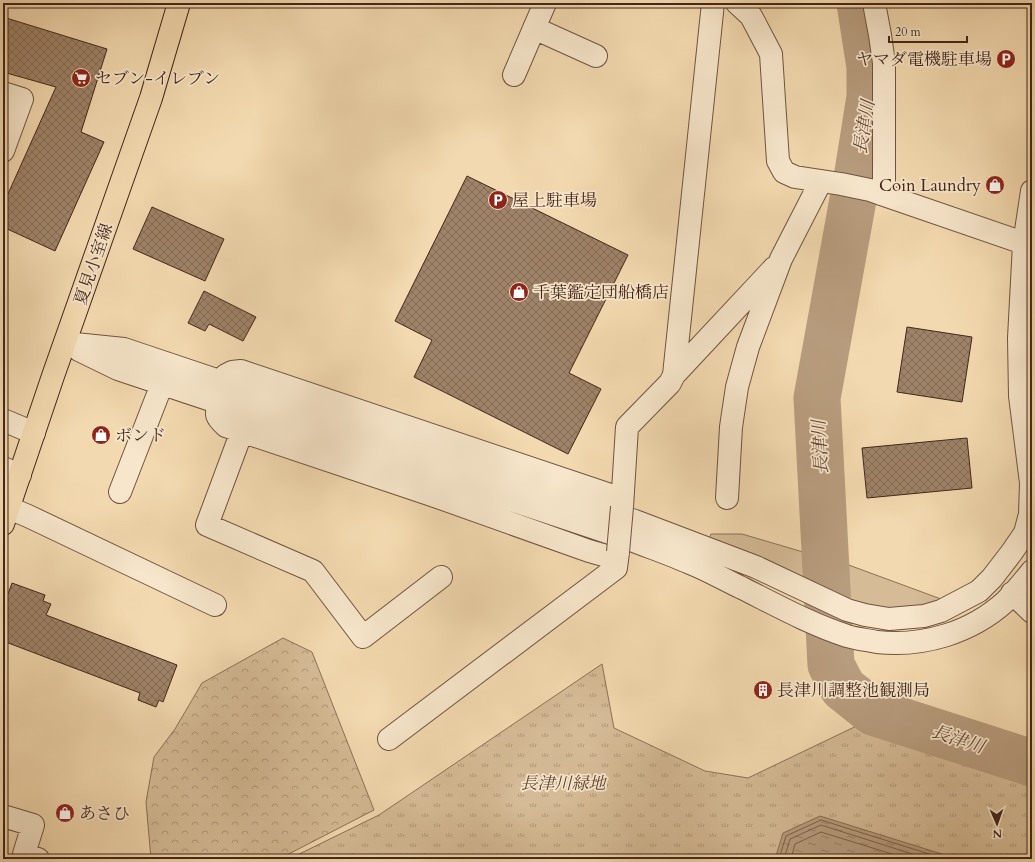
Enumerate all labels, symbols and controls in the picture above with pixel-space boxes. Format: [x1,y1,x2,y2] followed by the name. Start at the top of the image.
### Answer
[889,18,967,44] scale bar
[895,24,922,40] text: 20 m
[856,48,992,71] place label: ヤマダ電機駐車場
[995,48,1017,70] parking icon: ヤマダ電機駐車場
[70,67,92,89] supermarket icon: セブン-イレブン
[95,67,220,90] place label: セブン-イレブン
[848,96,881,156] water label: 長津川
[879,174,981,197] place label: Coin Laundry
[984,174,1006,196] shop icon: Coin Laundry
[487,189,509,211] parking icon: 屋上駐車場
[512,189,597,212] place label: 屋上駐車場
[69,220,118,308] street label: 夏見小室線
[508,281,530,303] shop icon: 千葉鑑定団船橋店
[533,281,669,304] place label: 千葉鑑定団船橋店
[806,417,834,475] water label: 長津川
[90,424,112,446] shop icon: ボンド
[115,424,166,447] place label: ボンド
[752,679,774,701] building icon: 長津川調整池観測局
[777,679,930,702] place label: 長津川調整池観測局
[928,719,989,760] water label: 長津川
[521,772,607,795] park label: 長津川緑地
[54,802,76,824] shop icon: あさひ
[79,802,130,825] place label: あさひ
[977,804,1017,844] north arrow
[992,826,1002,841] text: N

